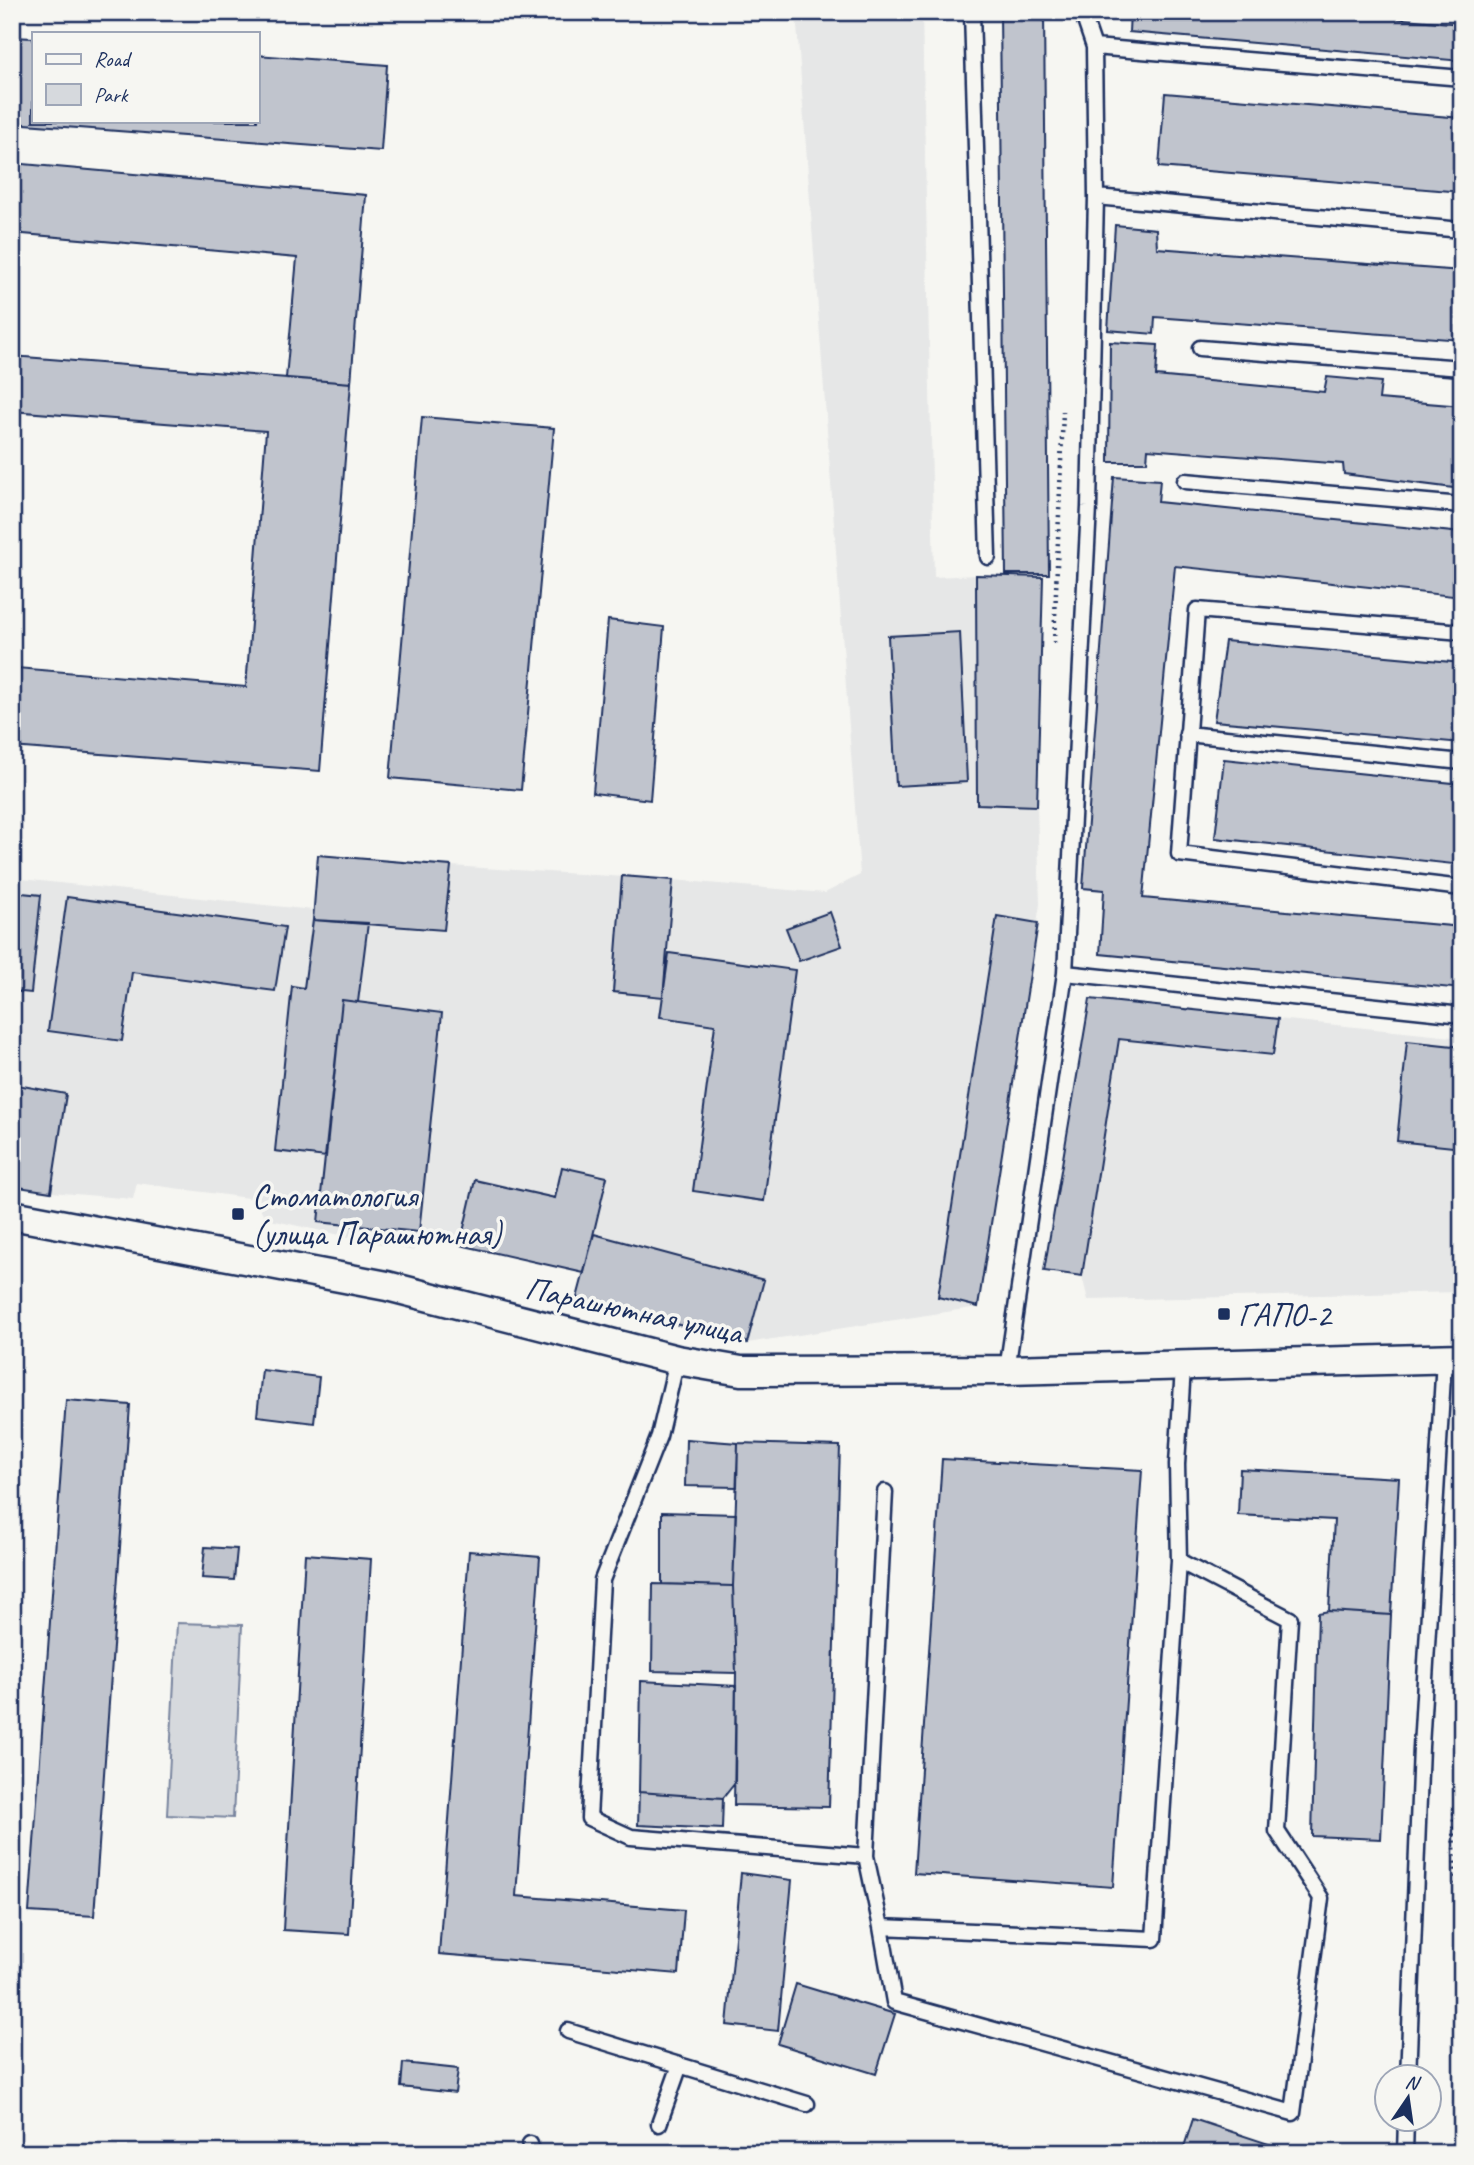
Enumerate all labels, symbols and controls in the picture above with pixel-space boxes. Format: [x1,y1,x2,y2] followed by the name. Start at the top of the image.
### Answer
[32,32,259,122] legend
[94,46,133,72] text: Road
[94,82,129,108] text: Park
[252,1175,504,1255] place label: Стоматология (улица Парашютная)
[230,1206,246,1222] marker: Стоматология (улица Парашютная)
[522,1267,748,1354] street label: Парашютная улица
[1238,1294,1334,1336] place label: ГАПО-2
[1216,1306,1232,1322] marker: ГАПО-2
[1372,2064,1442,2134] north arrow
[1403,2069,1423,2096] text: N

